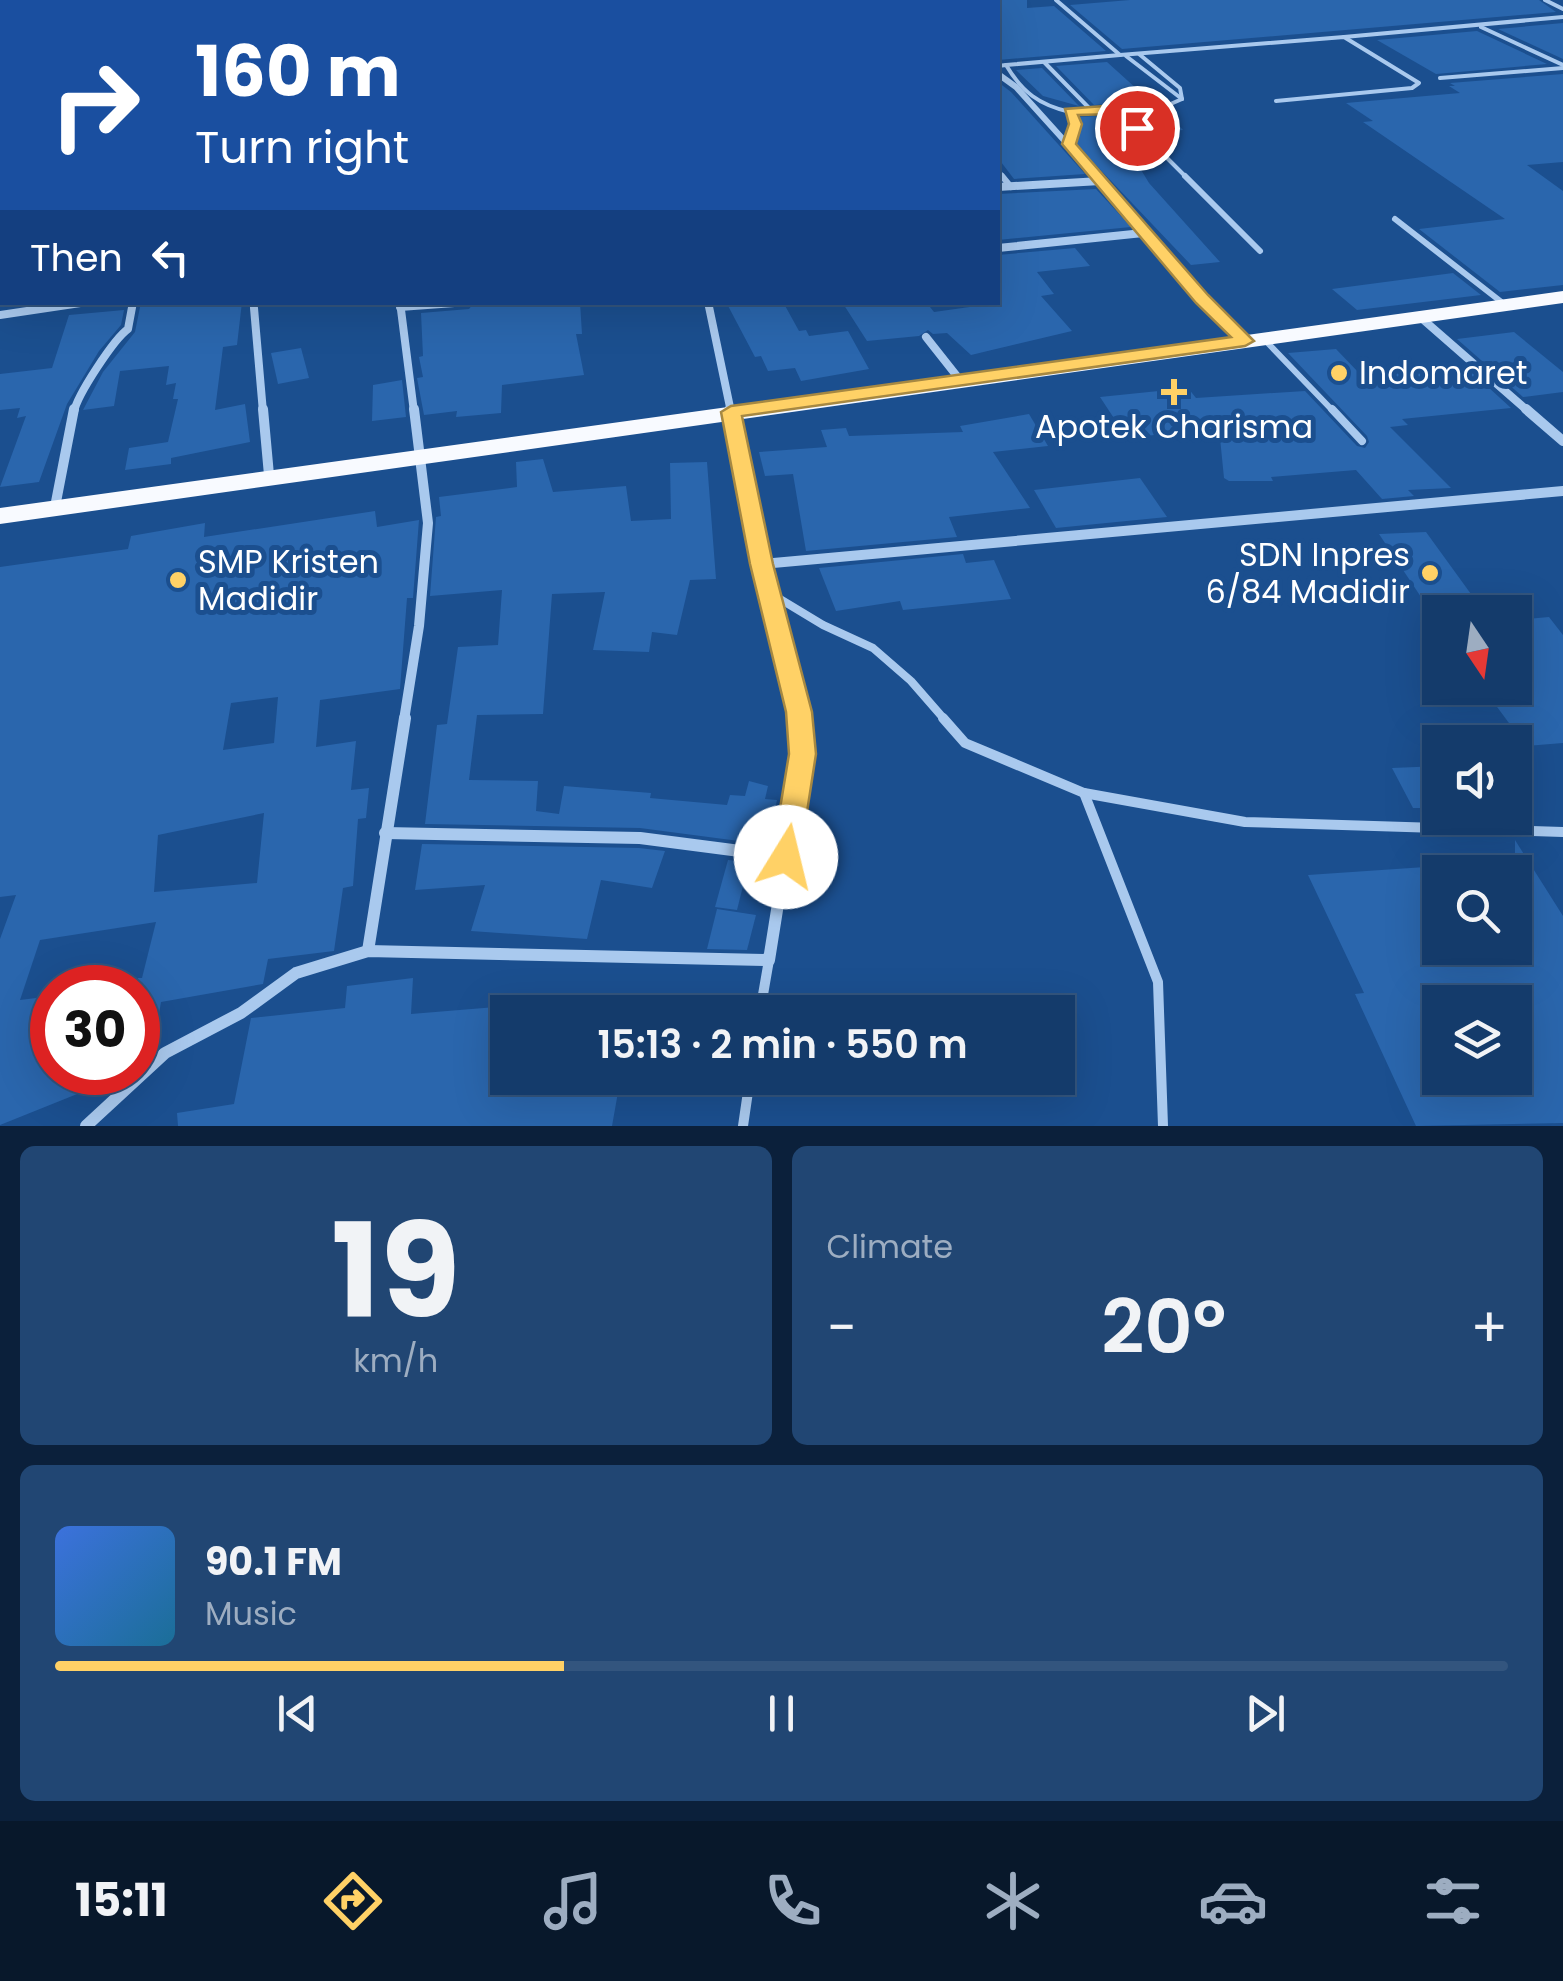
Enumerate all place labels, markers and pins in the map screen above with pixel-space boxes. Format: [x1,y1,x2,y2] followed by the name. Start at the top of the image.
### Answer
[1095,86,1180,171] pin
[1359,350,1527,395] place label: Indomaret
[1328,362,1350,384] marker: Indomaret
[1163,381,1185,403] marker: Apotek Charisma
[1035,404,1313,449] place label: Apotek Charisma
[1205,532,1410,614] place label: SDN Inpres 6/84 Madidir
[198,539,379,621] place label: SMP Kristen Madidir
[1419,562,1441,584] marker: SDN Inpres 6/84 Madidir
[167,569,189,591] marker: SMP Kristen Madidir

